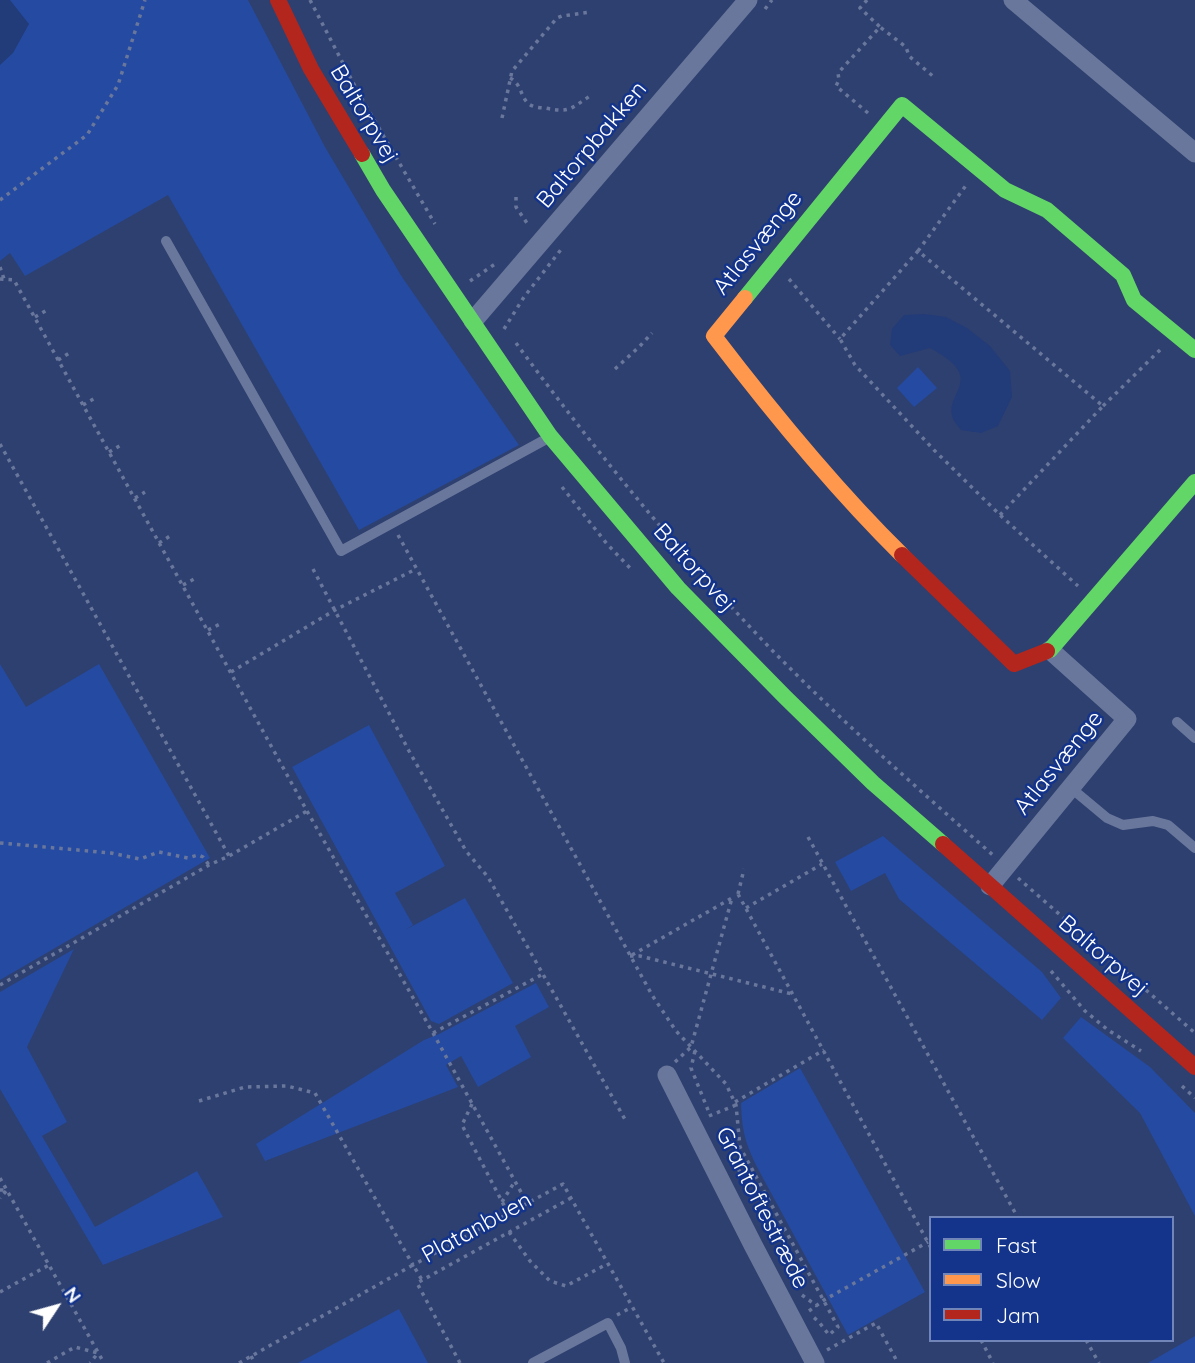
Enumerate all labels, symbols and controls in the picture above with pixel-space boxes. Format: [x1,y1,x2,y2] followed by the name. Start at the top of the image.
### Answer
[324,60,404,168] street label: Baltorpvej
[531,76,653,214] street label: Baltorpbakken
[708,185,808,301] street label: Atlasvænge
[647,518,741,618] street label: Baltorpvej
[1009,705,1109,821] street label: Atlasvænge
[1053,910,1153,1002] street label: Baltorpvej
[709,1123,815,1293] street label: Grantoftestræde
[417,1187,537,1269] street label: Platanbuen
[929,1216,1174,1342] legend
[996,1232,1037,1258] text: Fast
[996,1267,1041,1293] text: Slow
[21,1272,91,1342] north arrow
[59,1282,87,1307] text: N
[996,1302,1040,1328] text: Jam

